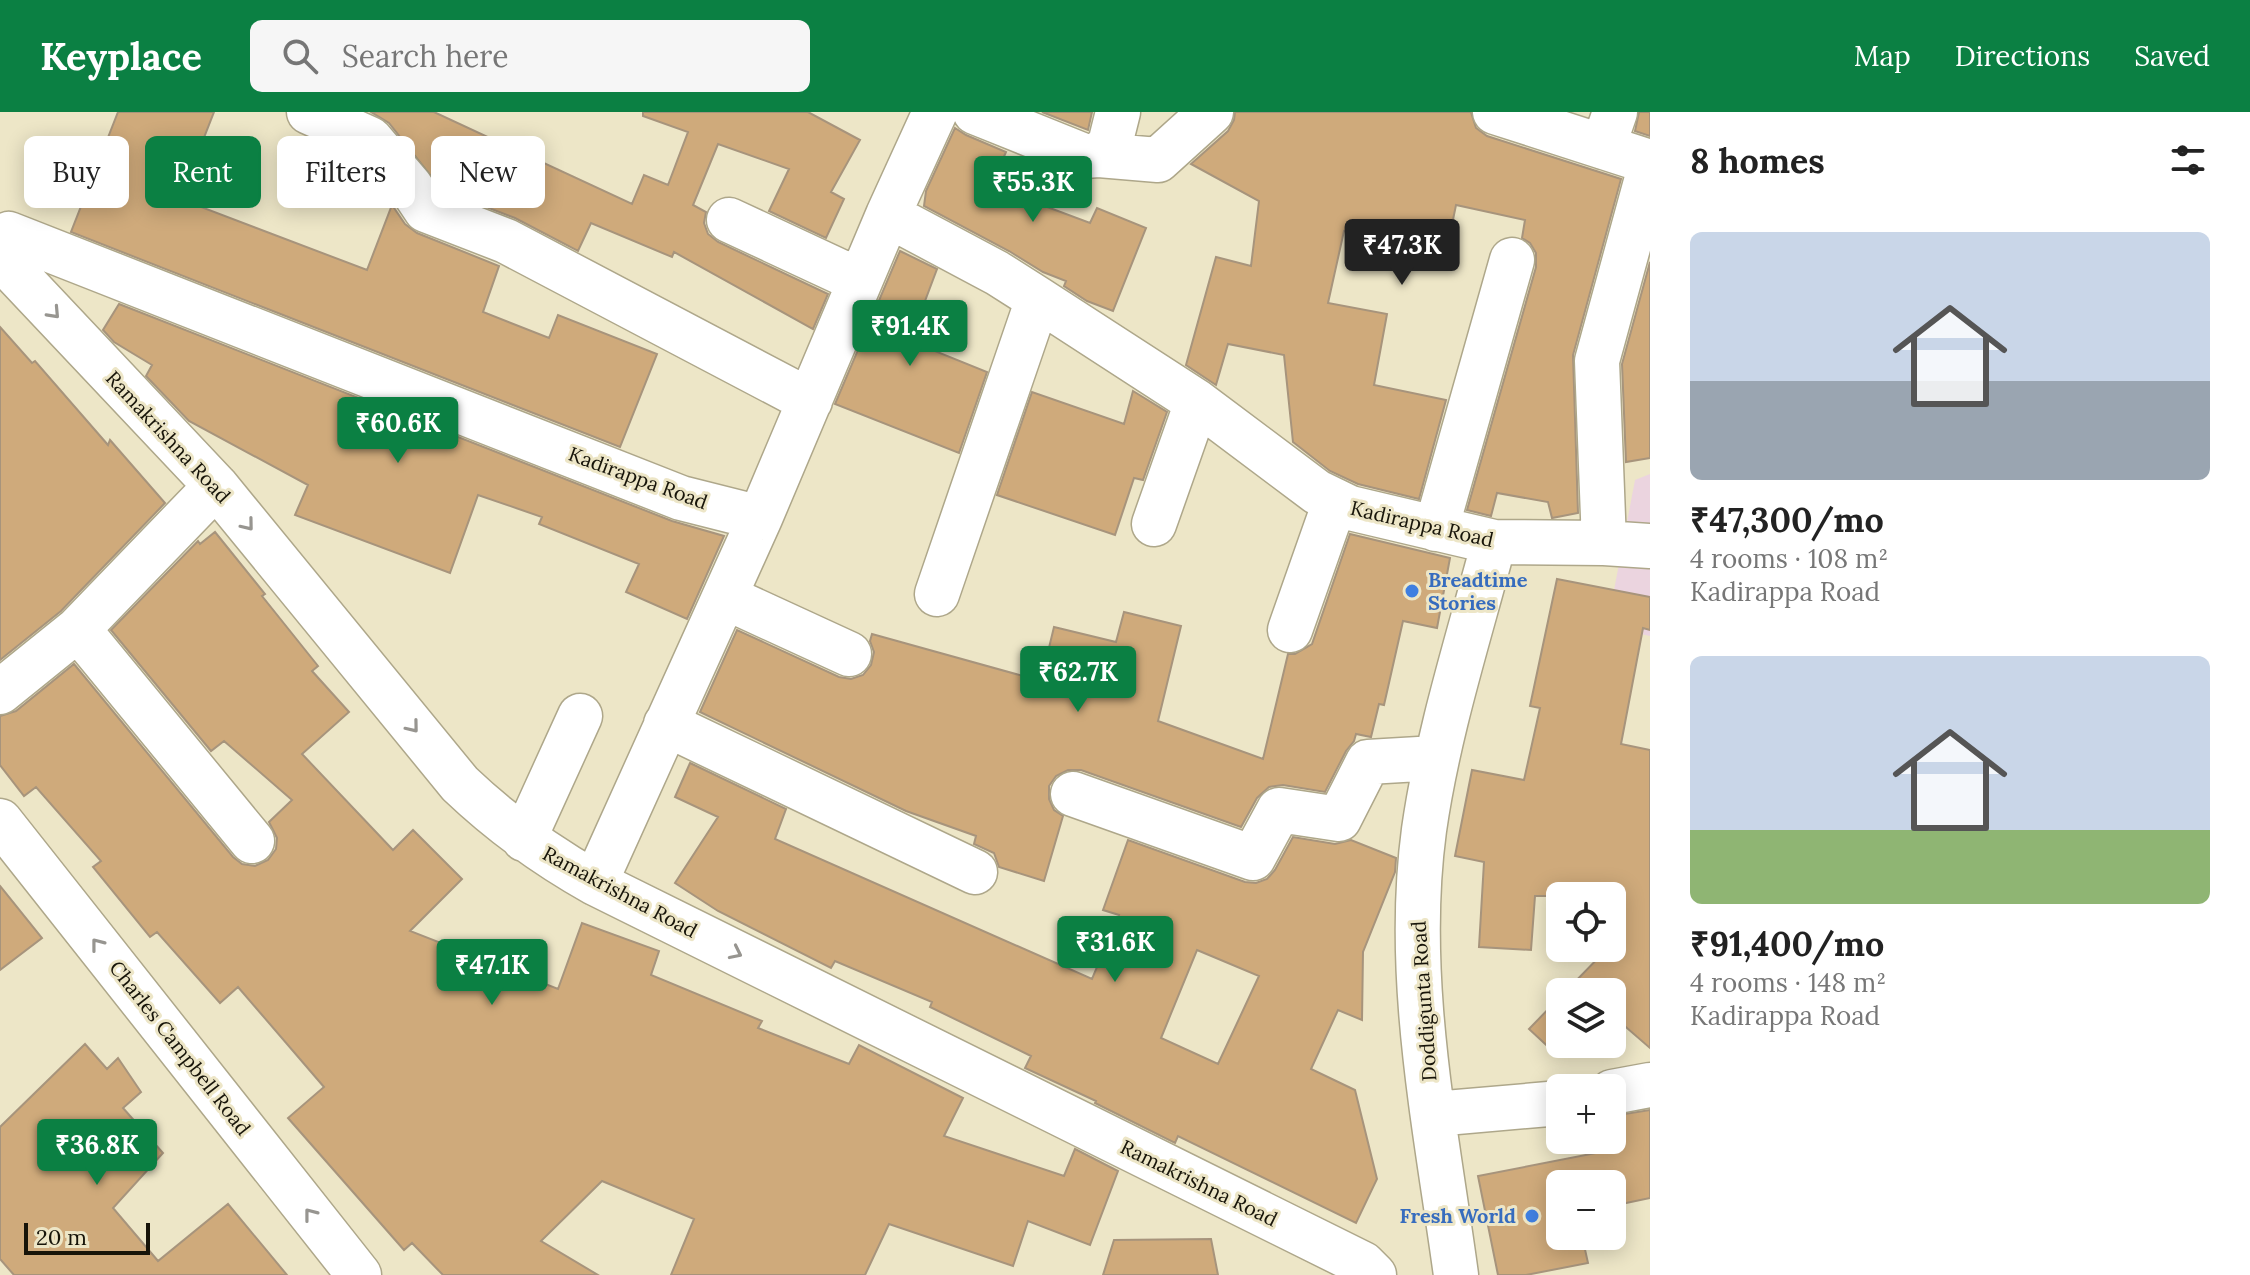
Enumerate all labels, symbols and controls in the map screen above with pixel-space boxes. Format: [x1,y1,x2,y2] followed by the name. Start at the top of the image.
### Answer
[250,20,810,92] search box
[40,32,202,80] text: Keyplace
[278,34,322,78] icon: search
[342,37,508,75] text: Search here
[1854,38,1911,74] text: Map
[1955,38,2090,74] text: Directions
[2134,38,2210,74] text: Saved
[24,136,129,208] chip: Buy
[145,136,261,208] chip: Rent
[277,136,415,208] chip: Filters
[431,136,545,208] chip: New
[2166,138,2210,182] icon: filters
[1690,139,1825,182] text: 8 homes
[968,156,1098,224] pin: ₹55.3K
[992,165,1074,198] text: ₹55.3K
[1337,219,1467,287] pin: ₹47.3K
[1363,228,1441,261] text: ₹47.3K
[1878,284,2022,428] icon: home
[845,300,975,368] pin: ₹91.4K
[44,304,58,319] one-way arrow
[870,309,950,342] text: ₹91.4K
[101,365,236,508] street label: Ramakrishna Road
[333,397,463,465] pin: ₹60.6K
[355,406,441,439] text: ₹60.6K
[565,441,711,514] street label: Kadirappa Road
[1348,495,1496,552] street label: Kadirappa Road
[1690,498,1884,541] text: ₹47,300/mo
[239,516,253,531] one-way arrow
[1690,542,1888,575] text: 4 rooms · 108 m²
[1428,567,1528,615] place label: Breadtime Stories
[1690,575,1880,608] text: Kadirappa Road
[1403,582,1421,600] marker: Breadtime Stories
[1013,646,1143,714] pin: ₹62.7K
[1038,655,1118,688] text: ₹62.7K
[1878,708,2022,852] icon: home
[403,717,418,732] one-way arrow
[539,840,702,943] street label: Ramakrishna Road
[1546,882,1626,1250] map controls
[1546,882,1626,962] button: locate
[1050,916,1180,984] pin: ₹31.6K
[1405,920,1442,1082] street label: Doddigunta Road
[1690,922,1884,965] text: ₹91,400/mo
[1075,925,1155,958] text: ₹31.6K
[92,939,107,953] one-way arrow
[427,939,557,1007] pin: ₹47.1K
[728,943,743,959] one-way arrow
[455,948,529,981] text: ₹47.1K
[104,955,256,1140] street label: Charles Campbell Road
[1690,966,1886,999] text: 4 rooms · 148 m²
[1546,978,1626,1058] button: layers
[1690,999,1880,1032] text: Kadirappa Road
[1546,1074,1626,1154] button: +
[32,1119,162,1187] pin: ₹36.8K
[55,1128,139,1161] text: ₹36.8K
[1117,1134,1282,1231] street label: Ramakrishna Road
[1546,1170,1626,1250] button: −
[1399,1203,1516,1228] place label: Fresh World
[1523,1207,1541,1225] marker: Fresh World
[306,1208,320,1223] one-way arrow
[24,1219,150,1255] scale bar
[36,1223,87,1251] text: 20 m

